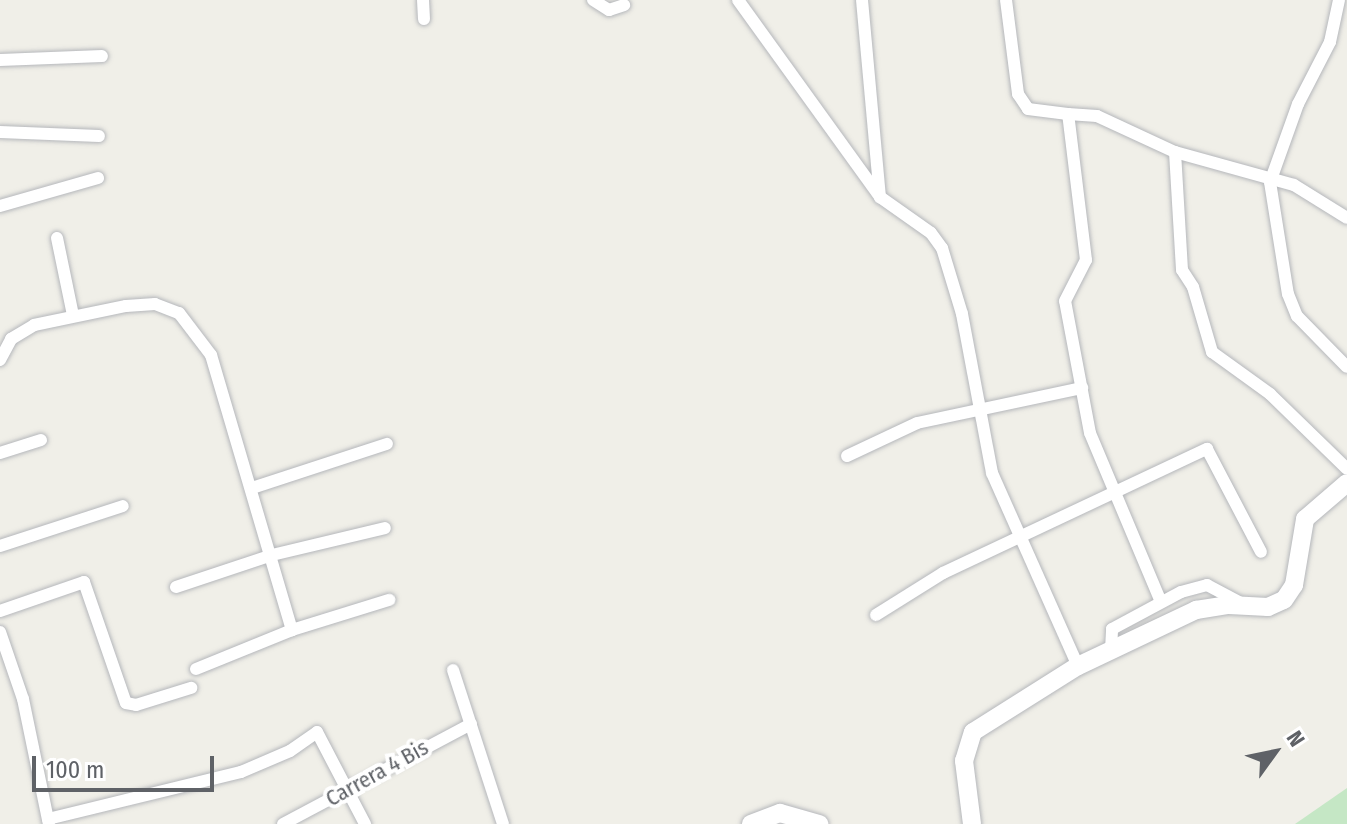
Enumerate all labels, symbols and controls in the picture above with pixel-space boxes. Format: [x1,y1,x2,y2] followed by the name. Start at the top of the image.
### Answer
[1235,712,1315,792] north arrow
[1281,726,1310,752] text: N
[321,734,433,812] street label: Carrera 4 Bis
[36,740,218,790] scale bar
[46,756,104,784] text: 100 m

